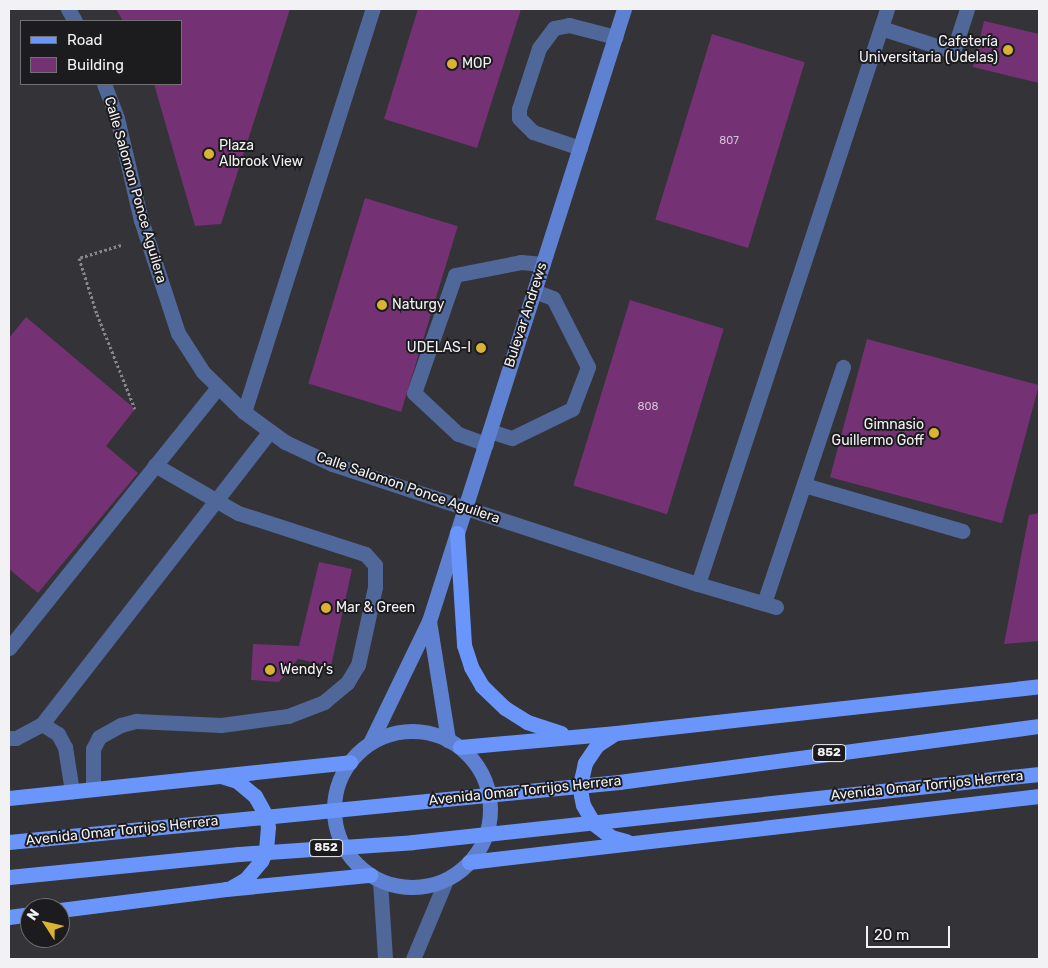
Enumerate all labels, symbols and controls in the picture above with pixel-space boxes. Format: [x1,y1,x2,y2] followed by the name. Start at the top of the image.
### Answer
[20,20,182,85] legend
[67,31,103,49] text: Road
[859,34,998,66] place label: Cafetería Universitaria (Udelas)
[1002,44,1014,56] marker: Cafetería Universitaria (Udelas)
[67,56,124,74] text: Building
[462,56,492,72] place label: MOP
[446,58,458,70] marker: MOP
[100,95,170,285] street label: Calle Salomon Ponce Aguilera
[719,134,739,148] house number: 807
[219,138,303,170] place label: Plaza Albrook View
[203,148,215,160] marker: Plaza Albrook View
[501,260,551,370] street label: Bulevar Andrews
[392,297,445,313] place label: Naturgy
[376,299,388,311] marker: Naturgy
[407,340,471,356] place label: UDELAS-I
[475,342,487,354] marker: UDELAS-I
[638,400,658,414] house number: 808
[832,417,924,450] place label: Gimnasio Guillermo Goff
[928,427,940,439] marker: Gimnasio Guillermo Goff
[314,449,502,527] street label: Calle Salomon Ponce Aguilera
[336,600,416,616] place label: Mar & Green
[320,602,332,614] marker: Mar & Green
[280,662,333,678] place label: Wendy's
[264,664,276,676] marker: Wendy's
[812,744,846,762] road number: 852
[830,767,1024,805] street label: Avenida Omar Torrijos Herrera
[428,772,622,810] street label: Avenida Omar Torrijos Herrera
[25,812,219,850] street label: Avenida Omar Torrijos Herrera
[308,838,344,858] road number: 852
[20,898,70,948] north arrow
[23,906,43,924] text: N
[868,916,952,948] scale bar
[874,926,909,944] text: 20 m

